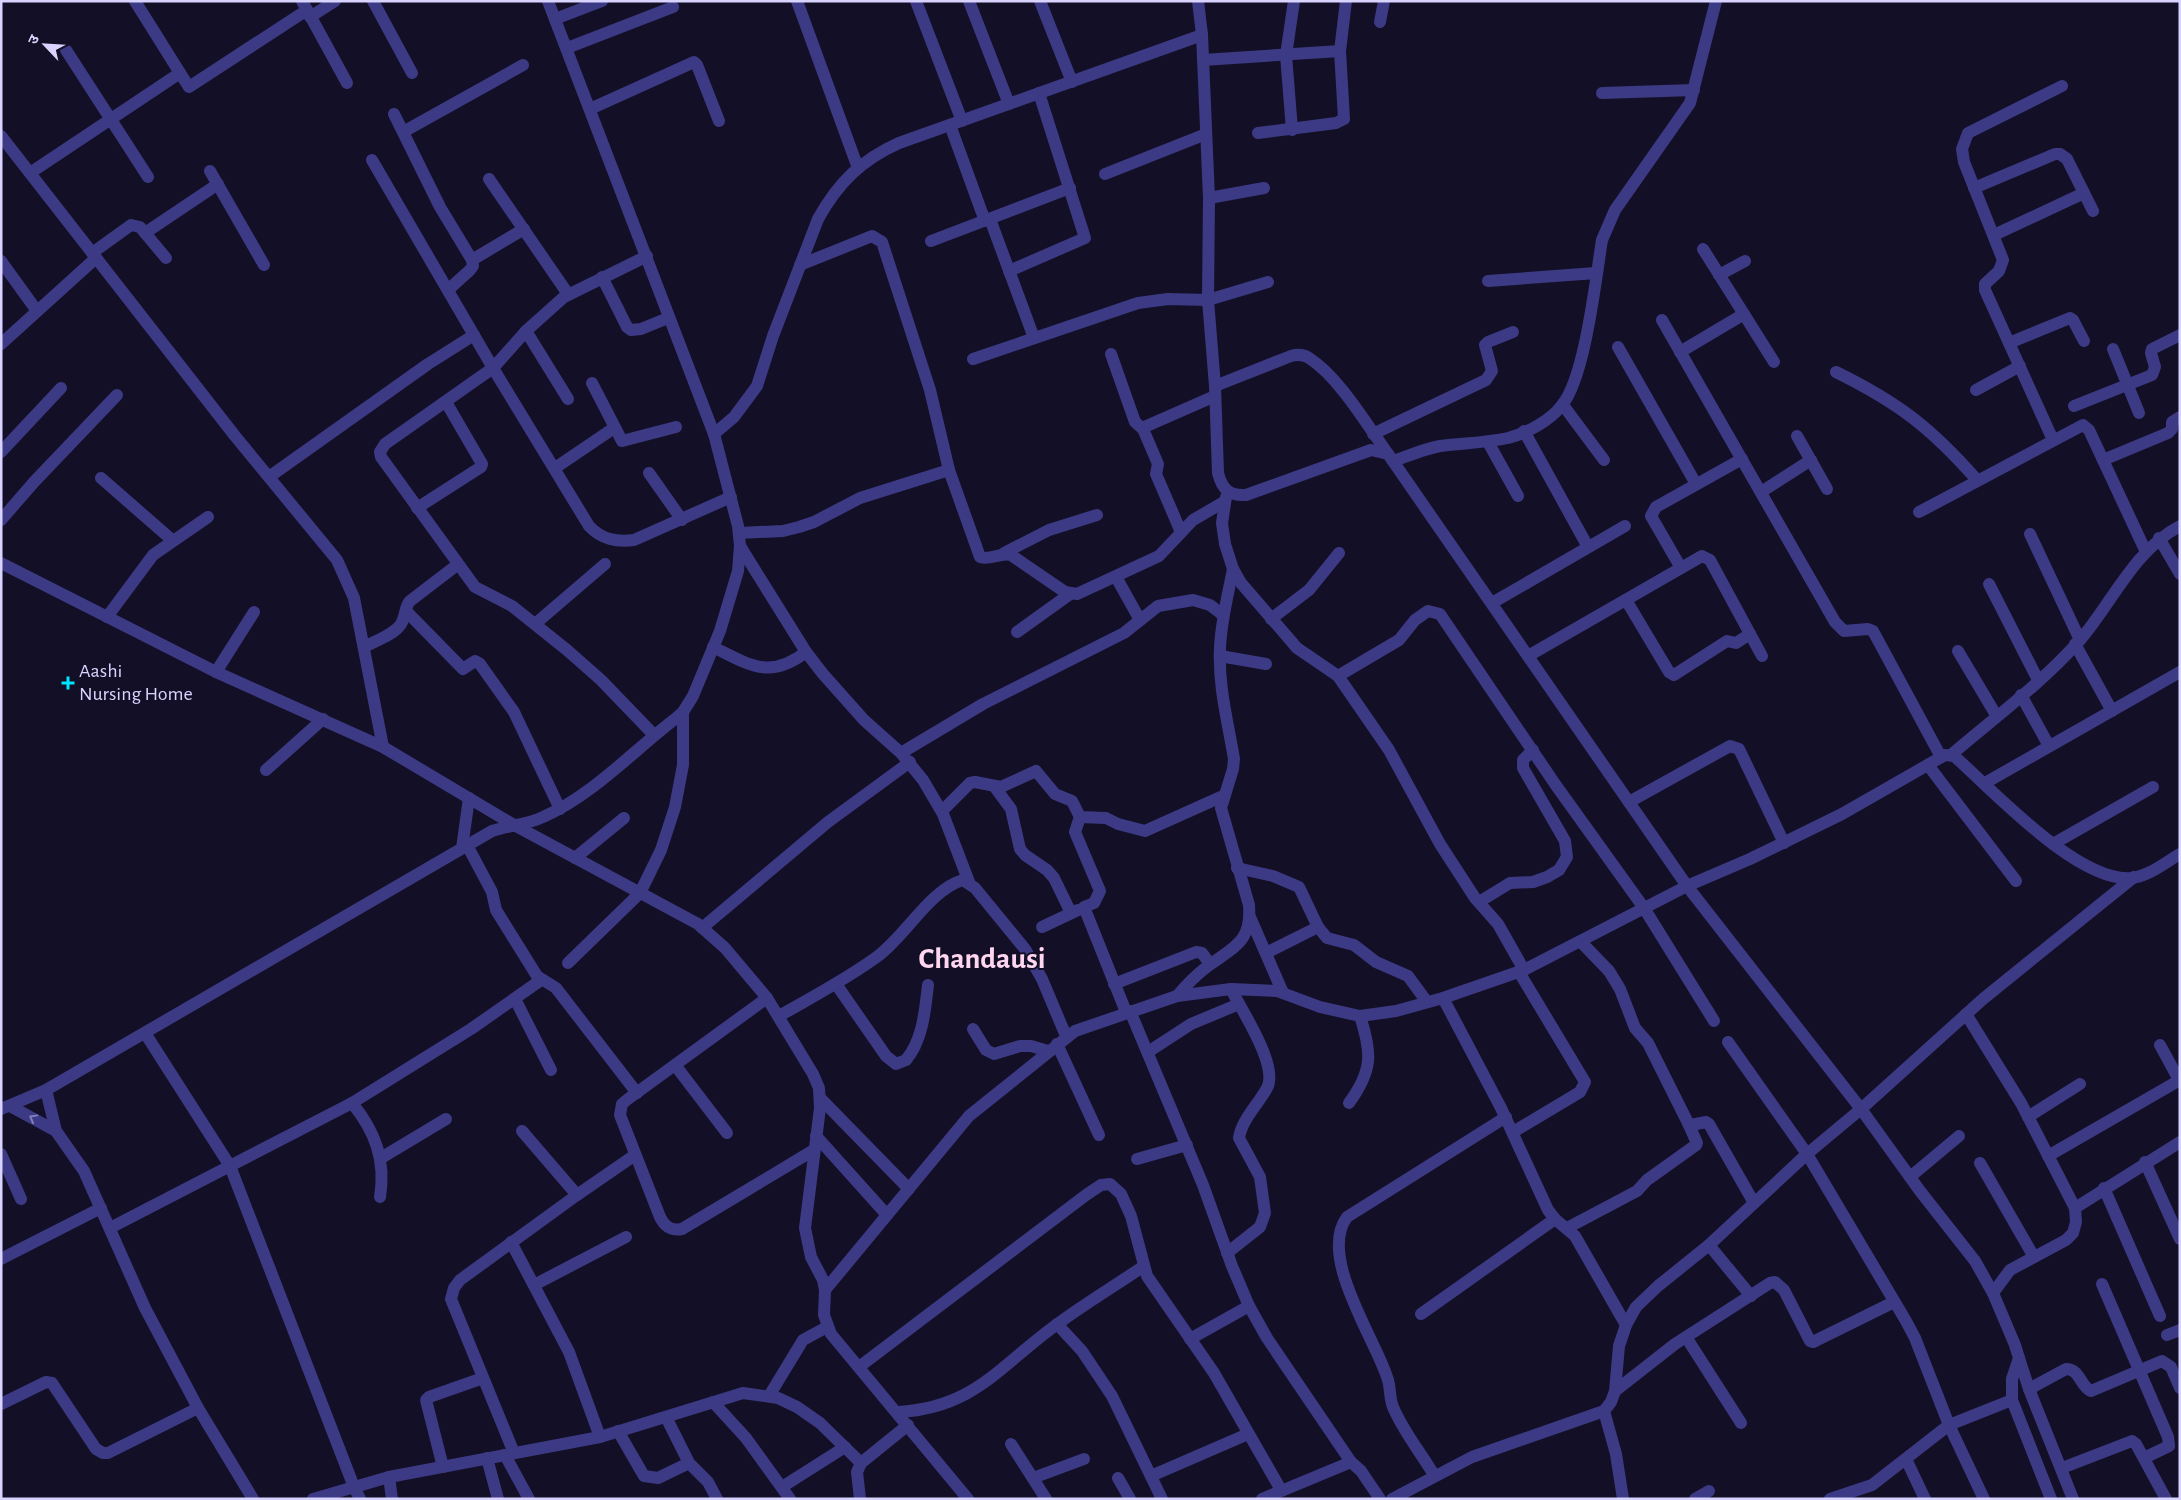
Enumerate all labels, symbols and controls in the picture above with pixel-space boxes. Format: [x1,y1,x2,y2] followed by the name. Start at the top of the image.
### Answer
[20,20,70,70] north arrow
[26,33,43,47] text: उ
[79,661,193,704] place label: Aashi Nursing Home
[61,676,75,690] marker: Aashi Nursing Home
[919,944,1045,974] district label: Chandausi
[30,1115,39,1125] one-way arrow

